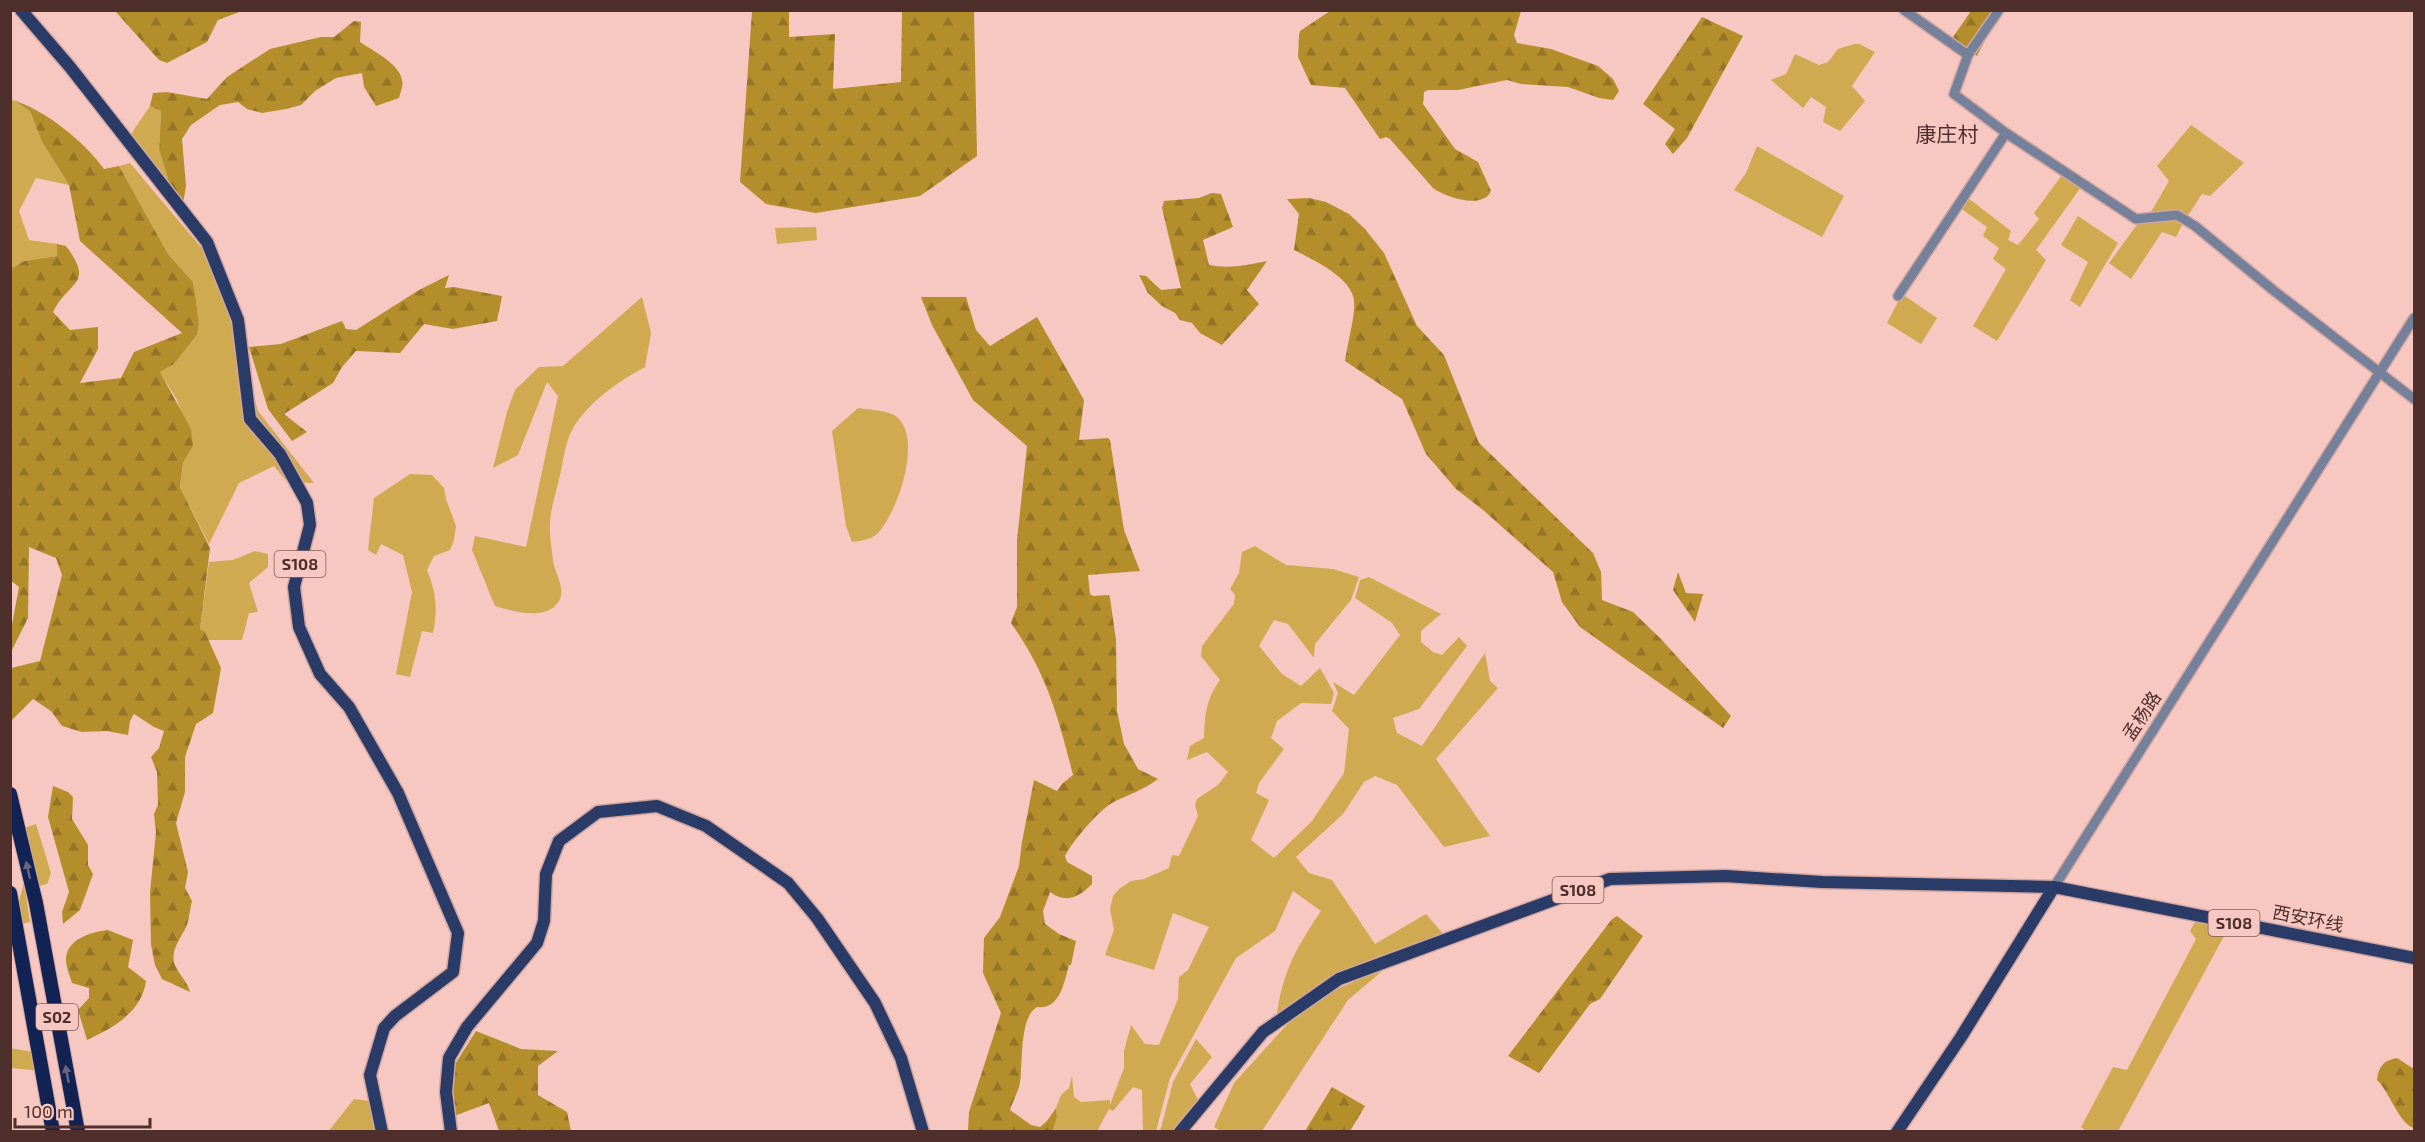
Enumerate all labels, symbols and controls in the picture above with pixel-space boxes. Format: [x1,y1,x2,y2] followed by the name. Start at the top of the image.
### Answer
[1916,121,1979,146] district label: 康庄村
[274,551,326,577] road number: S108
[2117,687,2165,744] street label: 孟杨路
[23,861,32,880] one-way arrow
[1552,877,1604,903] road number: S108
[2271,900,2346,936] street label: 西安环线
[2208,910,2260,936] road number: S108
[36,1004,78,1030] road number: S02
[62,1064,71,1083] one-way arrow
[15,1091,150,1129] scale bar
[24,1100,73,1122] text: 100 m

